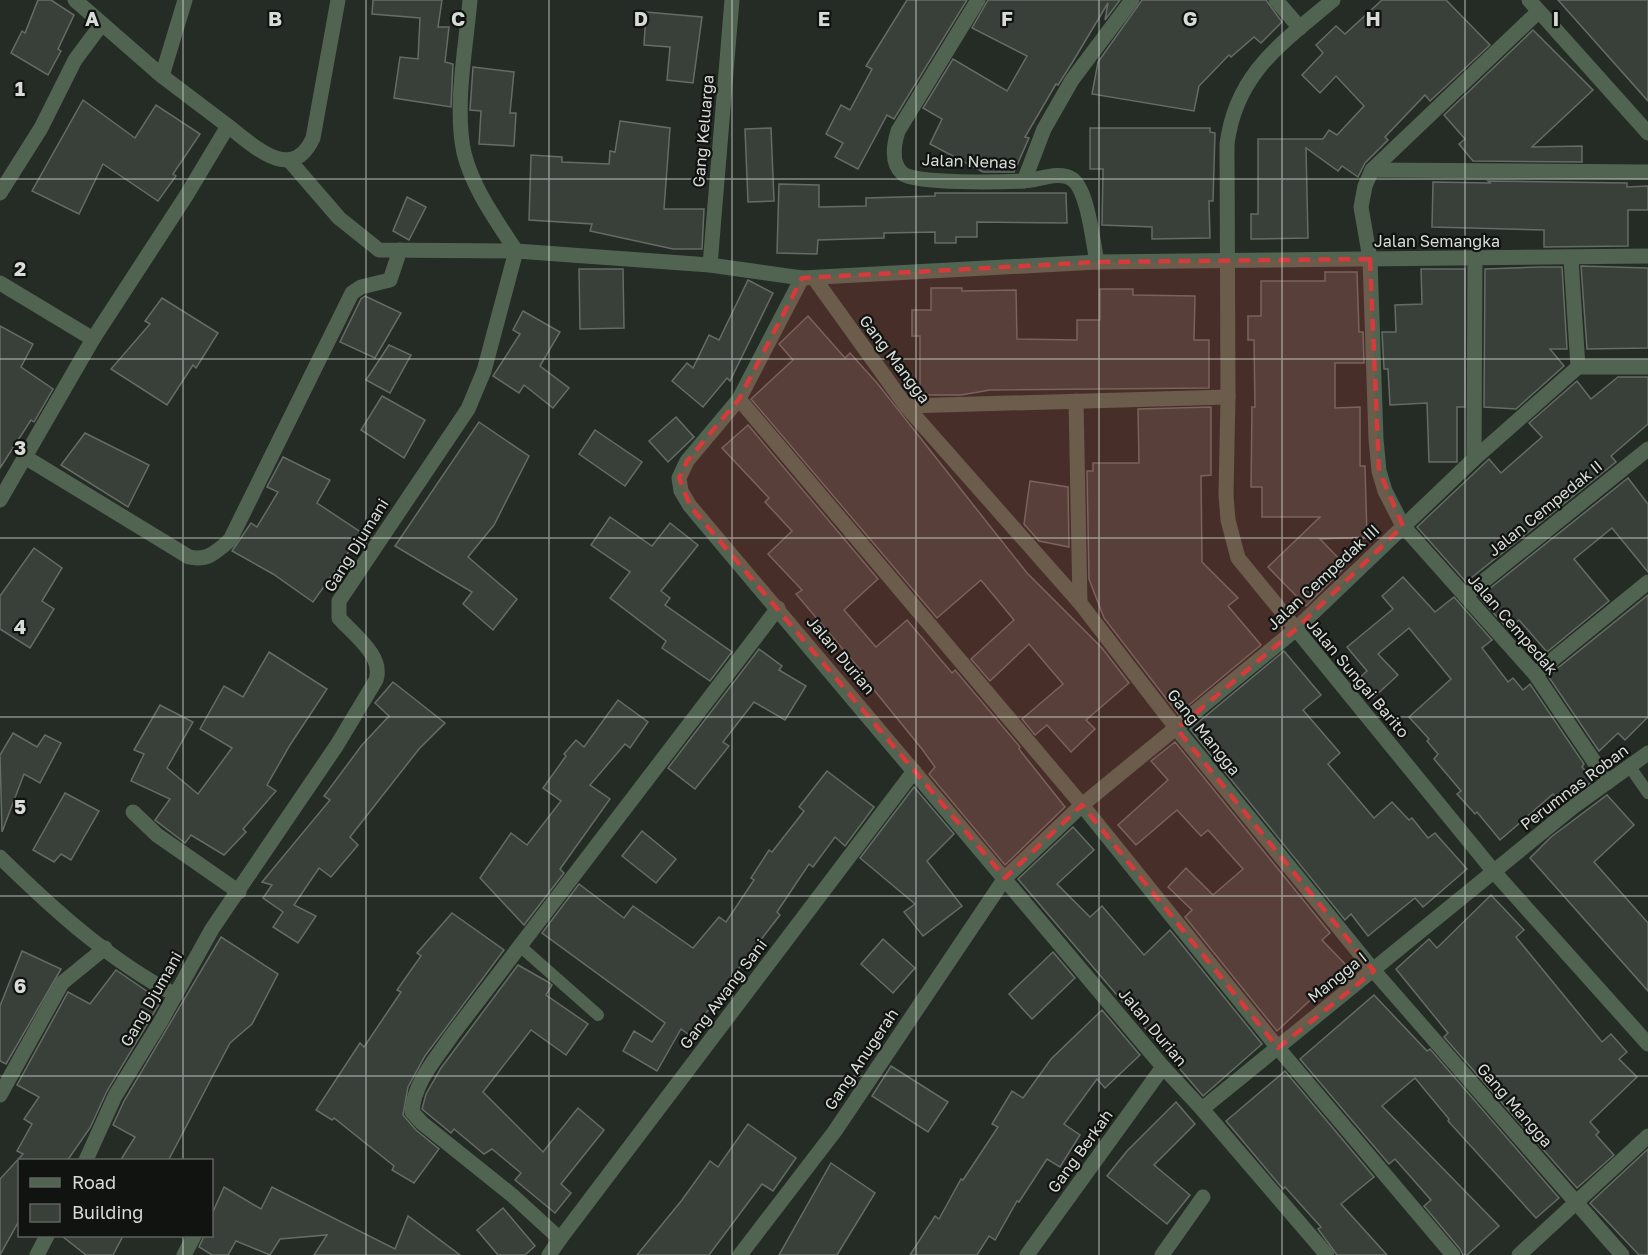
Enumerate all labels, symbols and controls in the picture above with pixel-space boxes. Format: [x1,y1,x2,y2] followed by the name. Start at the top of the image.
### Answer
[85,6,99,30] text: A
[268,6,282,30] text: B
[451,6,465,30] text: C
[634,6,648,30] text: D
[818,6,830,30] text: E
[1001,6,1013,30] text: F
[1183,6,1197,30] text: G
[1365,6,1381,30] text: H
[1553,6,1559,30] text: I
[688,74,718,188] street label: Gang Keluarga
[15,76,25,100] text: 1
[921,149,1017,173] street label: Jalan Nenas
[1374,231,1500,251] street label: Jalan Semangka
[14,256,26,280] text: 2
[855,311,935,407] street label: Gang Mangga
[14,435,26,459] text: 3
[1484,456,1606,560] street label: Jalan Cempedak II
[319,495,393,595] street label: Gang Djumani
[1263,520,1383,634] street label: Jalan Cempedak III
[1464,569,1562,679] street label: Jalan Cempedak
[802,612,880,698] street label: Jalan Durian
[14,614,26,638] text: 4
[1302,614,1414,742] street label: Jalan Sungai Barito
[1163,685,1245,779] street label: Gang Mangga
[1516,740,1632,834] street label: Perumnas Roban
[14,794,26,818] text: 5
[675,935,771,1053] street label: Gang Awang Sani
[1303,947,1371,1007] street label: Mangga I
[116,948,186,1050] street label: Gang Djumani
[14,973,26,997] text: 6
[1114,984,1192,1070] street label: Jalan Durian
[820,1004,902,1114] street label: Gang Anugerah
[1473,1059,1557,1151] street label: Gang Mangga
[1043,1105,1117,1197] street label: Gang Berkah
[18,1159,213,1237] legend
[72,1171,116,1193] text: Road
[72,1201,143,1223] text: Building

